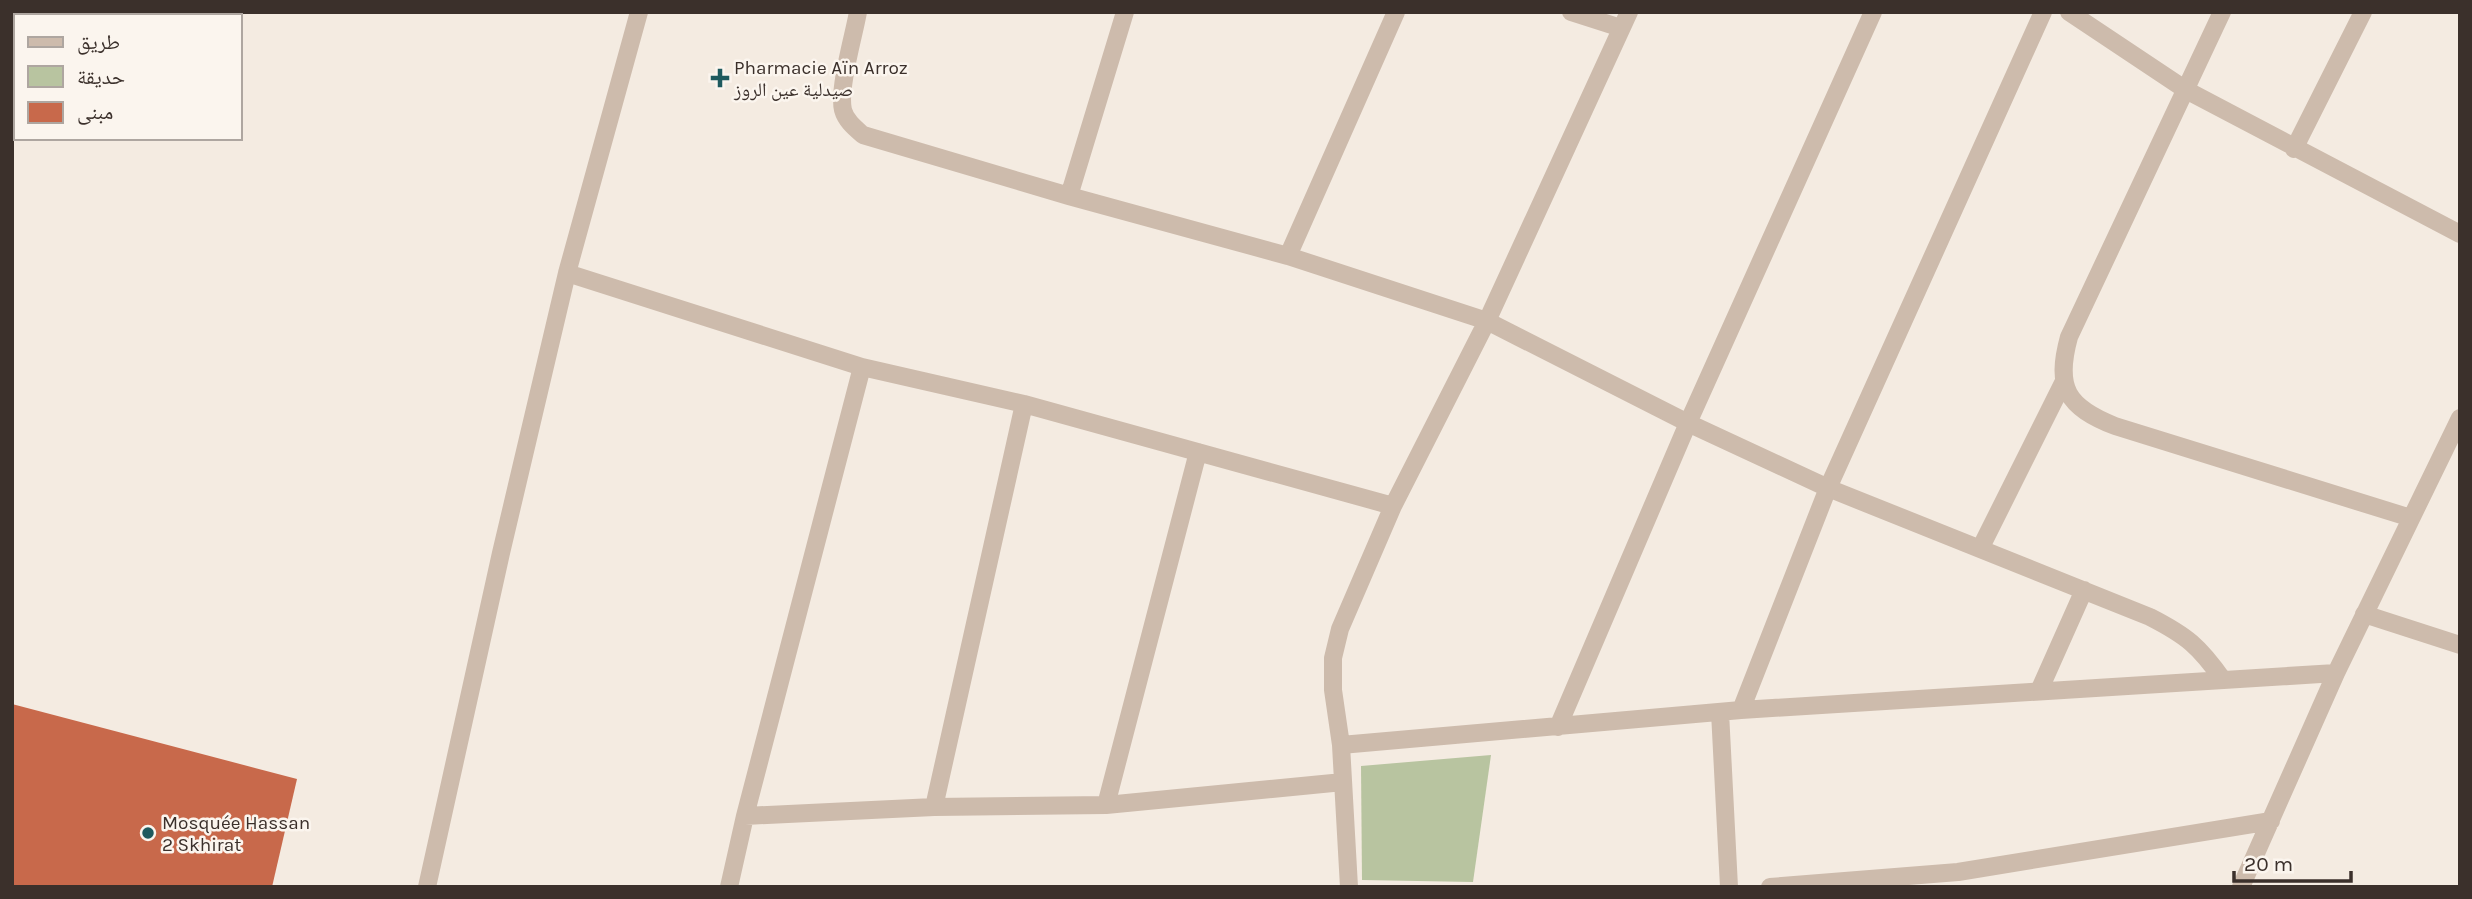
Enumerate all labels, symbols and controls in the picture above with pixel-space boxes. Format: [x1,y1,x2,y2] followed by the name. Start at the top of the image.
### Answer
[14,14,242,140] legend
[77,30,120,55] text: طريق
[733,57,908,101] place label: Pharmacie Aïn Arroz صيدلية عين الروز
[77,65,125,89] text: حديقة
[712,70,728,86] marker: Pharmacie Aïn Arroz صيدلية عين الروز
[77,100,113,125] text: مبنى
[162,812,310,856] place label: Mosquée Hassan 2 Skhirat
[140,825,156,841] marker: Mosquée Hassan 2 Skhirat
[2234,839,2351,883] scale bar
[2244,852,2293,876] text: 20 m

